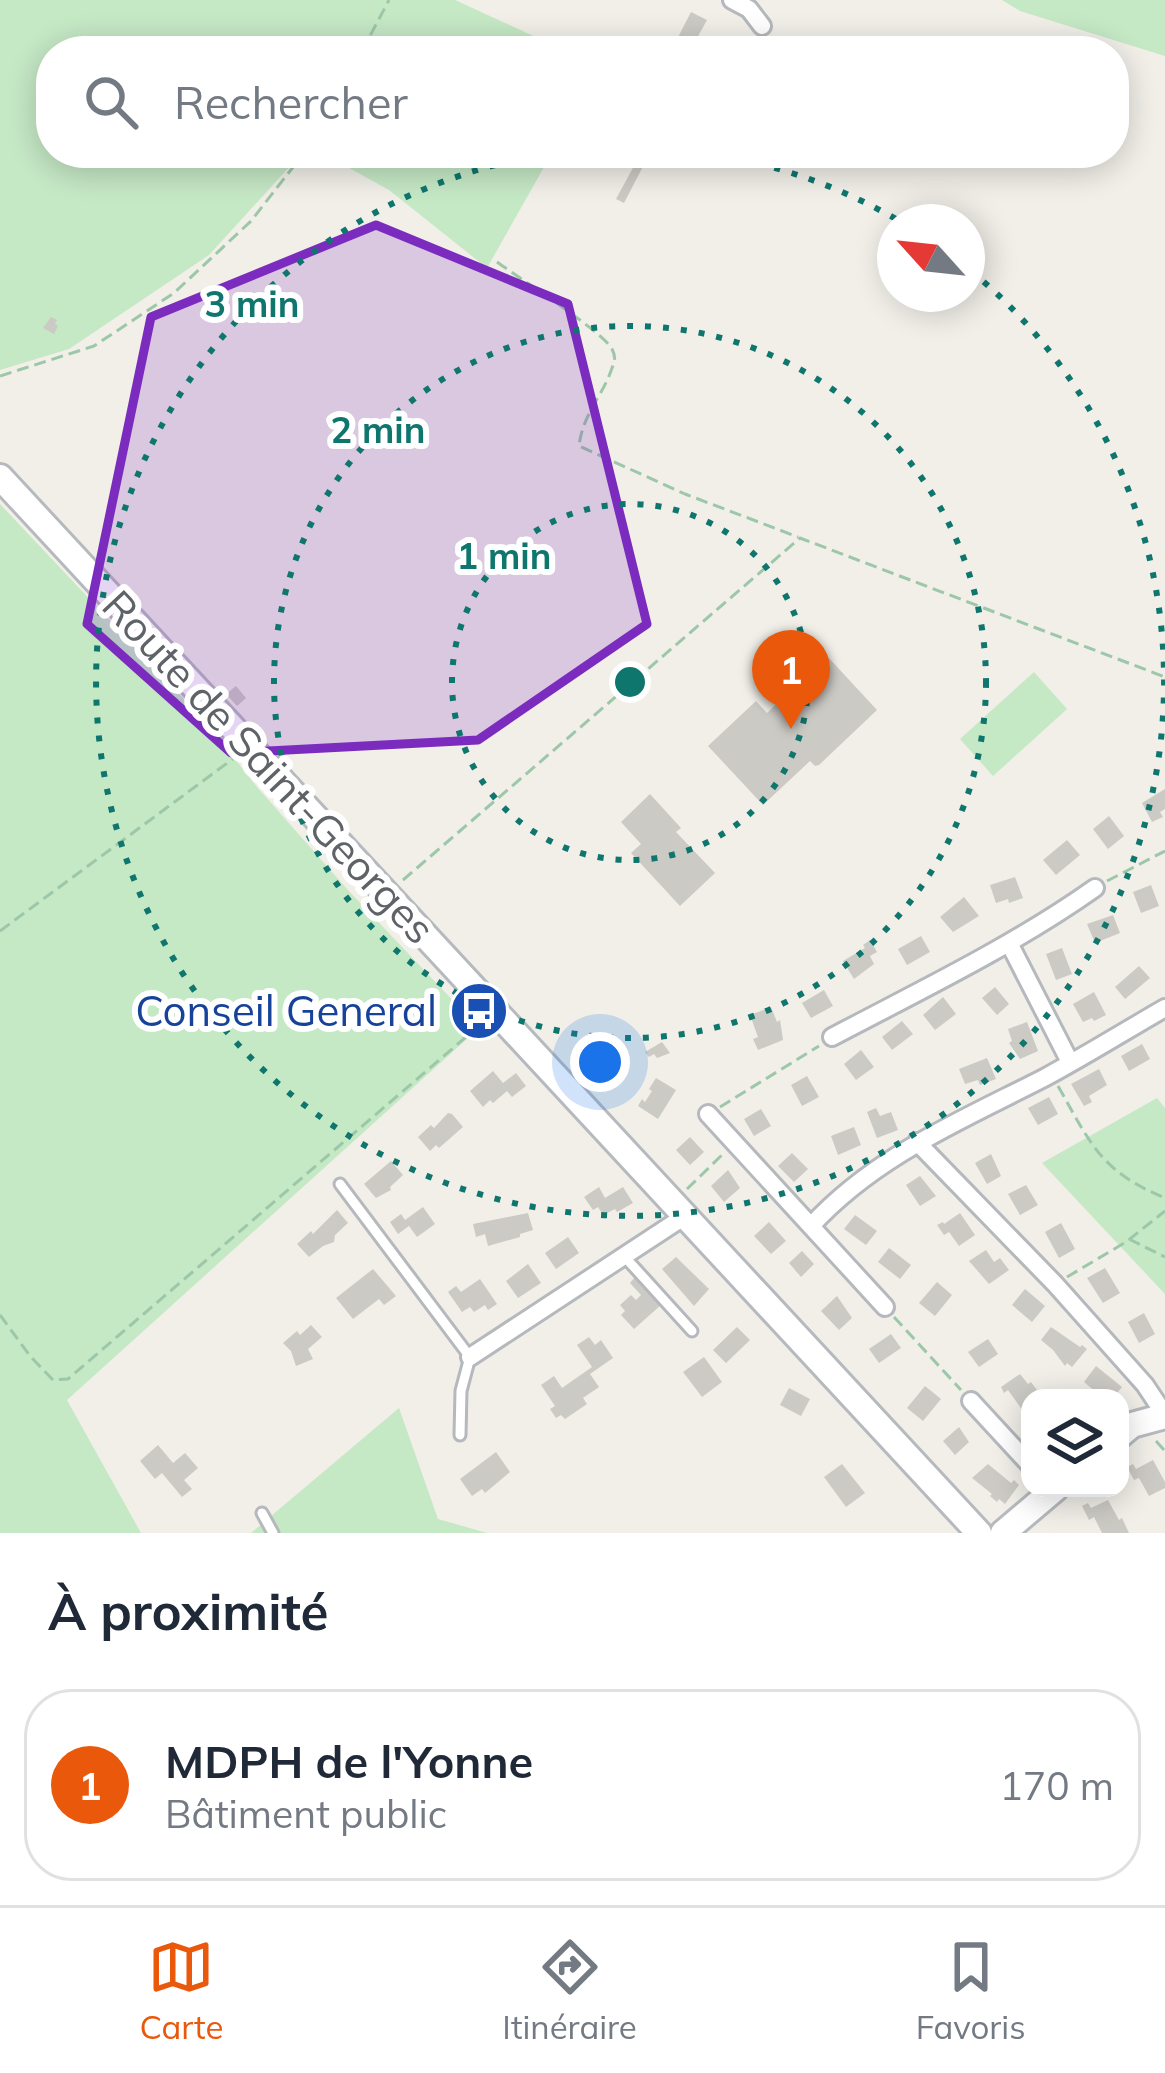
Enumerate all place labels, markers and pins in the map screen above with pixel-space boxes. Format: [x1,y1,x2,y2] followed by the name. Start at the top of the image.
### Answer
[752,630,830,729] pin: 1
[609,661,651,703] centre of rings
[448,980,510,1042] bus stop icon: Conseil General
[135,984,437,1037] place label: Conseil General

